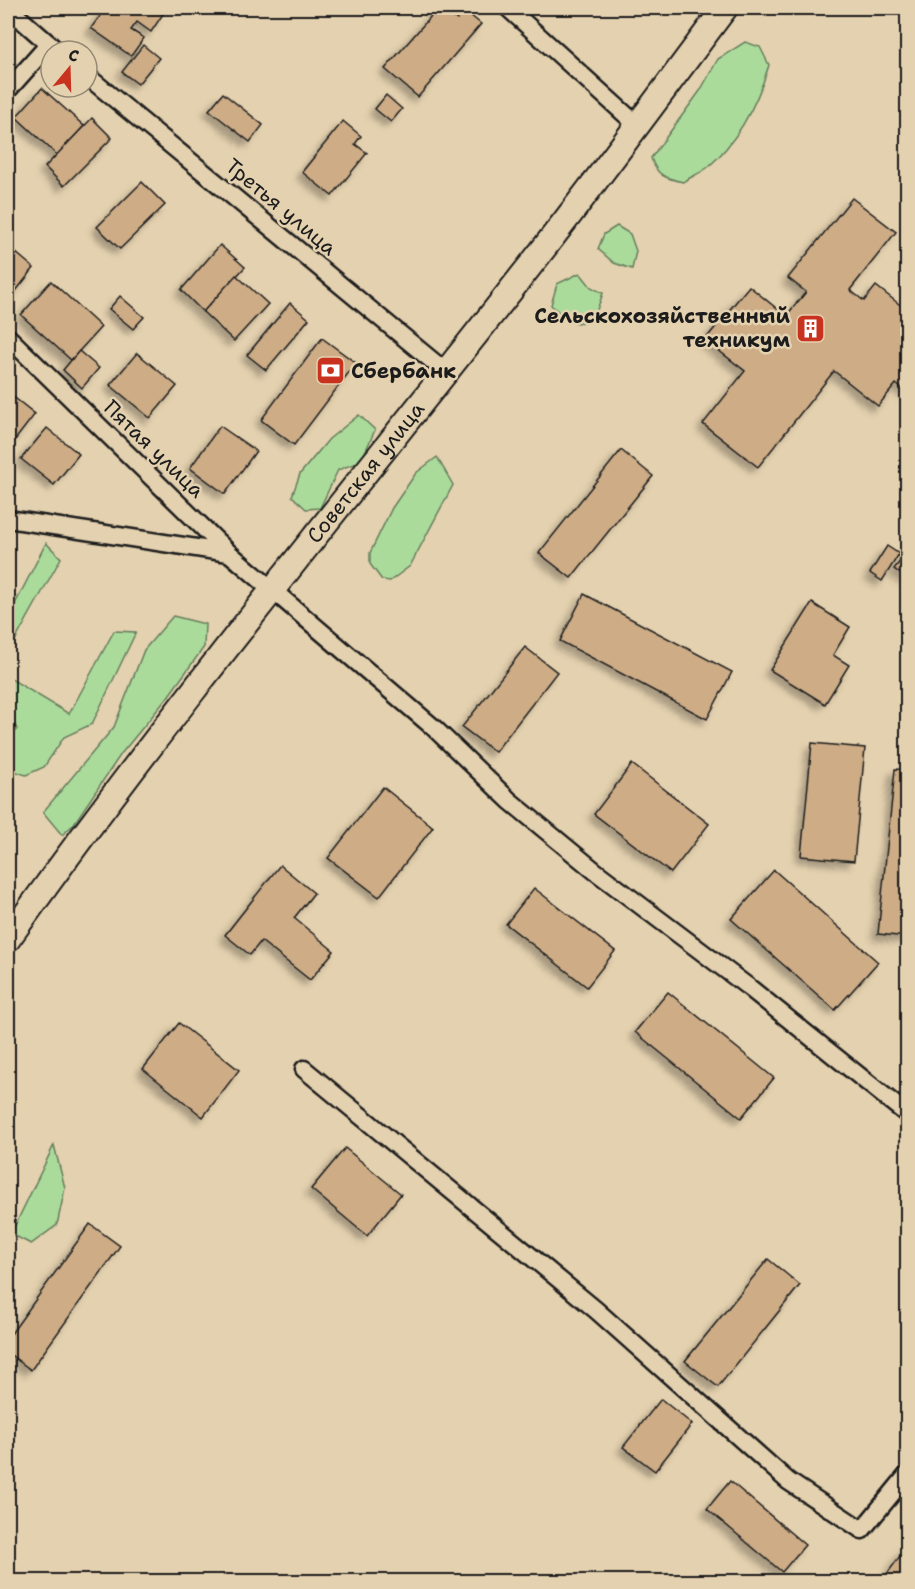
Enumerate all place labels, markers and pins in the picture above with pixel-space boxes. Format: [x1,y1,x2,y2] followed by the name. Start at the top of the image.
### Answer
[534,302,791,354] place label: Сельскохозяйственный техникум
[795,312,827,344] building icon: Сельскохозяйственный техникум
[314,355,346,387] bank icon: Сбербанк
[351,357,456,385] place label: Сбербанк

